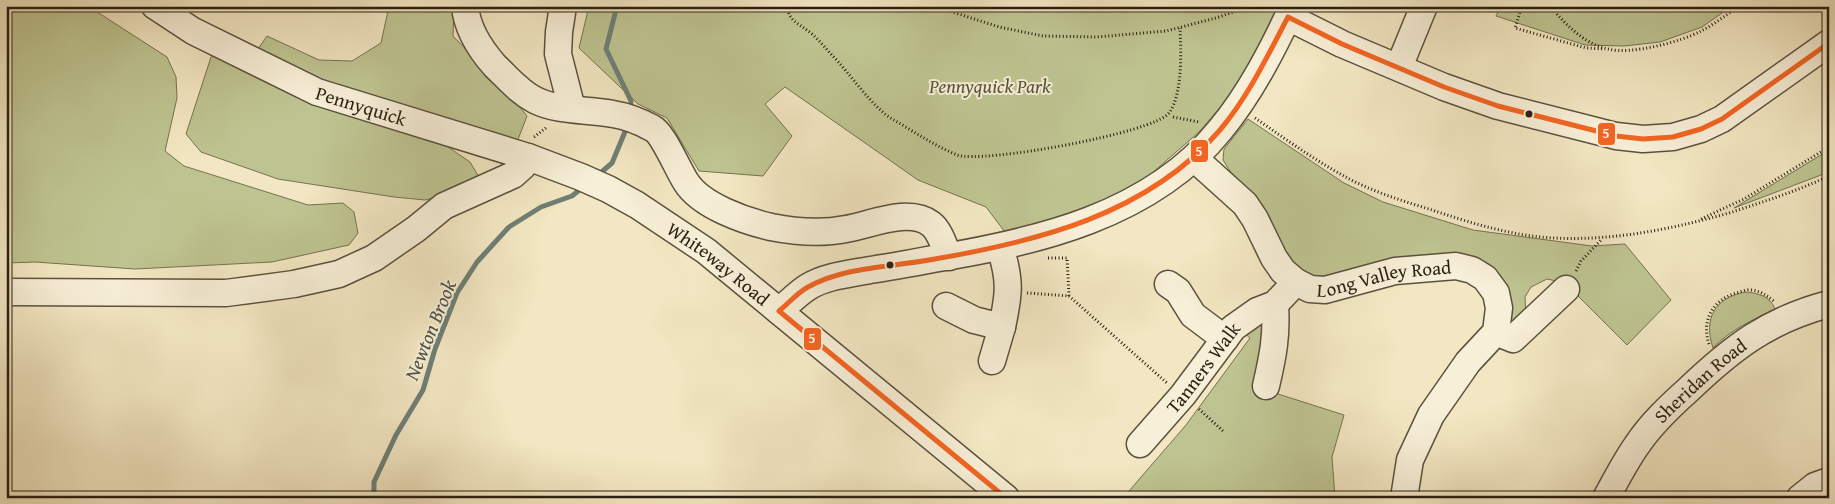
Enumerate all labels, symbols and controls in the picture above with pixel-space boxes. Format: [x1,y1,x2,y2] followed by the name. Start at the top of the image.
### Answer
[928,72,1051,100] park label: Pennyquick Park
[313,79,410,133] street label: Pennyquick
[1524,109,1534,119] unlabelled marker
[1597,122,1616,146] line badge: 5
[1602,123,1610,143] text: 5
[1190,139,1209,163] line badge: 5
[1195,141,1203,161] text: 5
[661,215,777,313] street label: Whiteway Road
[1316,252,1453,304] street label: Long Valley Road
[885,260,895,270] unlabelled marker
[396,274,463,385] water label: Newton Brook
[1159,316,1247,419] street label: Tanners Walk
[803,327,822,351] line badge: 5
[808,328,816,348] text: 5
[1647,331,1753,429] street label: Sheridan Road

